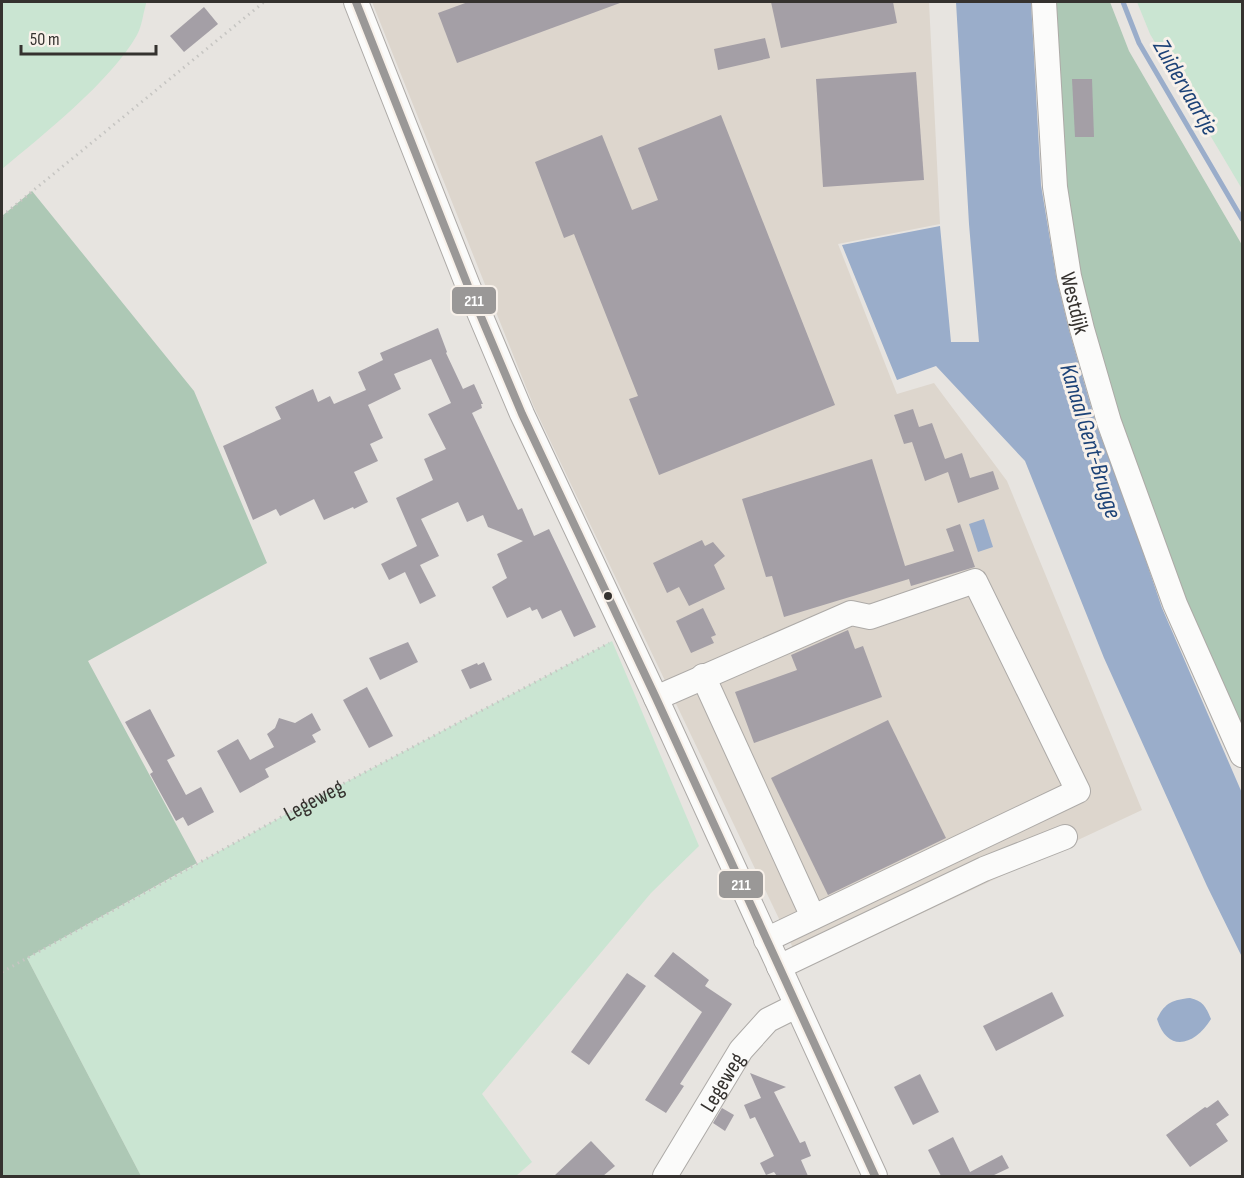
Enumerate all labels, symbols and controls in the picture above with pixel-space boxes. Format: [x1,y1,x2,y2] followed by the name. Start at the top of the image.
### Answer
[21,18,156,56] scale bar
[30,29,60,50] text: 50 m
[1146,33,1225,140] water label: Zuidervaartje
[1054,269,1095,338] street label: Westdijk
[451,286,497,315] line badge: 211
[464,292,485,311] text: 211
[1053,360,1128,522] water label: Kanaal Gent-Brugge
[602,590,614,602] unlabelled marker
[279,774,349,828] street label: Legeweg
[718,870,764,899] line badge: 211
[731,876,752,895] text: 211
[695,1048,751,1117] street label: Legeweg

